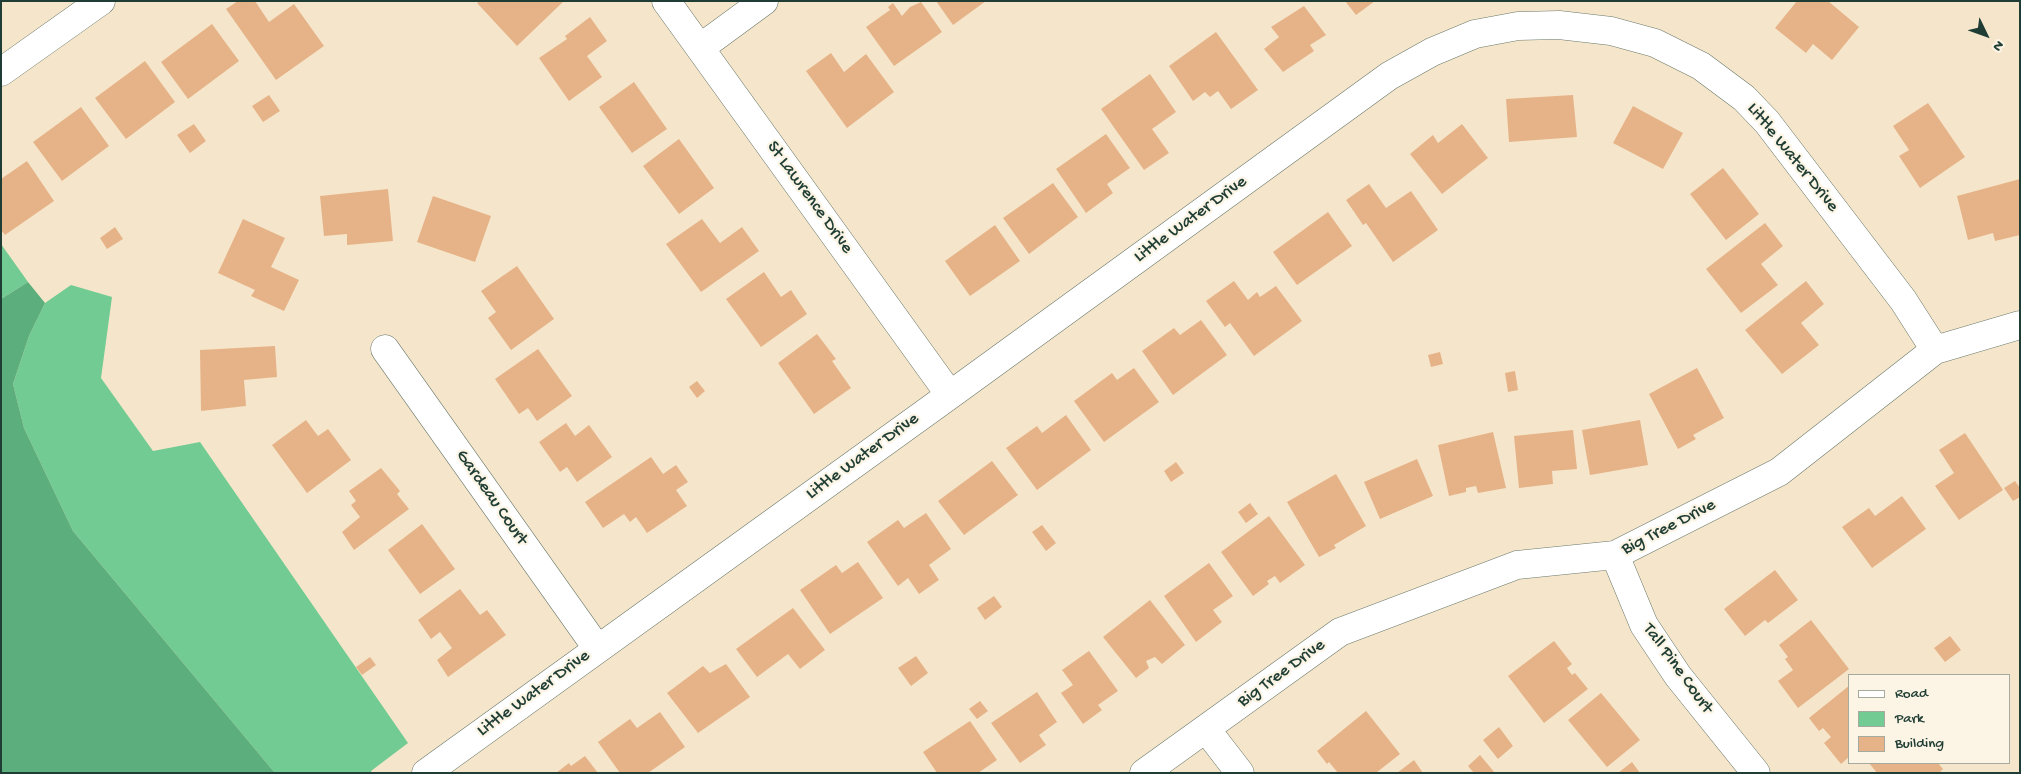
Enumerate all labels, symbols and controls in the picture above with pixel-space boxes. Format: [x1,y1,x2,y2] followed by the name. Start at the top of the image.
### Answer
[1961,10,2011,60] north arrow
[1988,36,2007,54] text: N
[1741,99,1843,217] street label: Little Water Drive
[761,138,857,258] street label: St Lawrence Drive
[1130,172,1252,268] street label: Little Water Drive
[802,409,924,505] street label: Little Water Drive
[450,446,532,550] street label: Gardeau Court
[1618,495,1720,561] street label: Big Tree Drive
[1637,620,1717,718] street label: Tall Pine Court
[1234,635,1330,713] street label: Big Tree Drive
[473,646,595,742] street label: Little Water Drive
[1848,674,2011,764] legend
[1895,685,1928,703] text: Road
[1895,710,1924,728] text: Park
[1895,735,1944,753] text: Building

